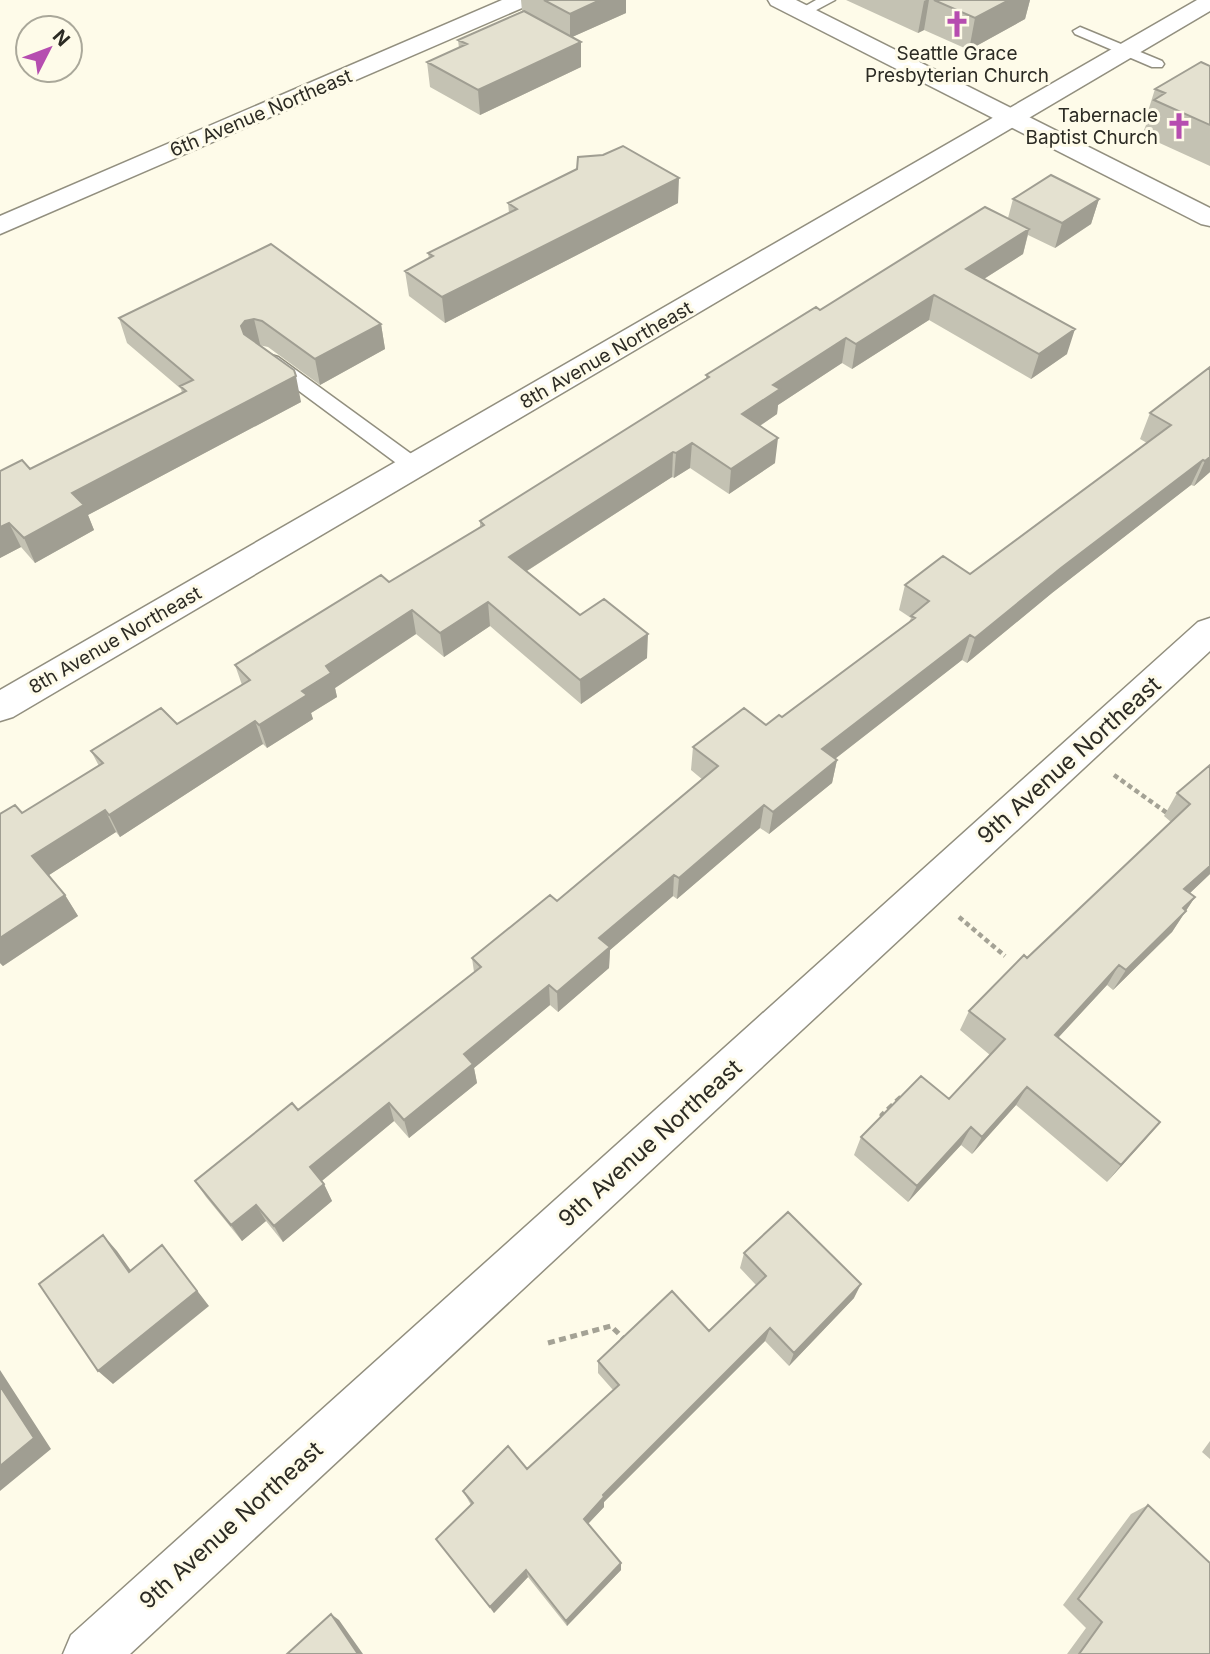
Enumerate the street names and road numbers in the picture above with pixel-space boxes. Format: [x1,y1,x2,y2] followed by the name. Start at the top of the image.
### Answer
[167,64,355,162] street label: 6th Avenue Northeast
[516,296,696,414] street label: 8th Avenue Northeast
[25,581,205,699] street label: 8th Avenue Northeast
[972,670,1167,850] street label: 9th Avenue Northeast
[553,1053,748,1233] street label: 9th Avenue Northeast
[134,1435,329,1615] street label: 9th Avenue Northeast

